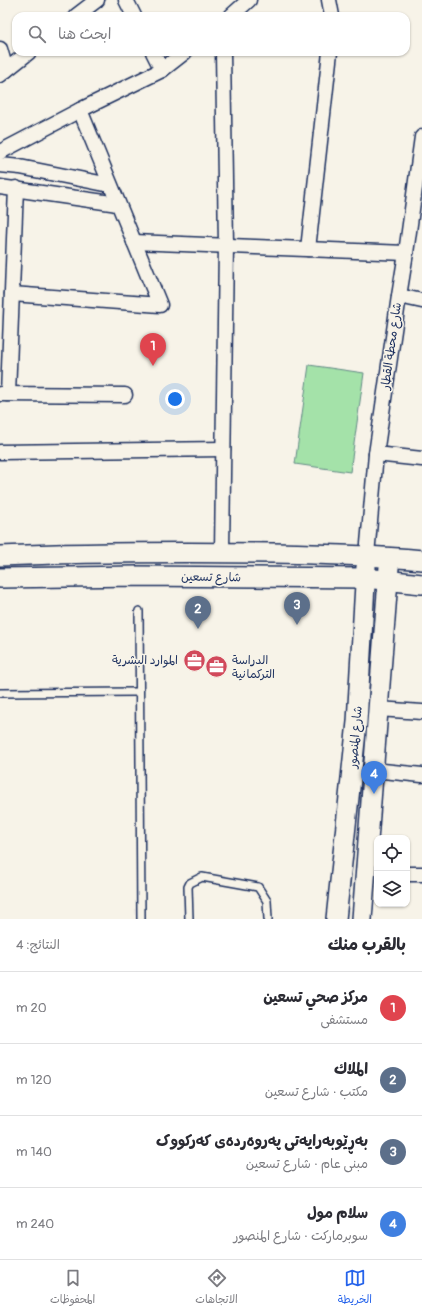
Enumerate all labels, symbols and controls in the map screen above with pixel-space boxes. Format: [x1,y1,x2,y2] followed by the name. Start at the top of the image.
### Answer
[12,12,410,56] search box
[26,23,48,45] icon: search
[58,25,111,44] text: ابحث هنا
[378,302,406,392] street label: شارع محطة القطار
[140,333,166,366] pin: 1
[165,389,185,409] your location
[181,569,241,587] street label: شارع تسعين
[284,592,310,625] pin: 3
[185,596,211,629] pin: 2
[181,647,207,673] office icon: الموارد البشرية
[112,653,178,668] place label: الموارد البشرية
[232,653,275,682] place label: الدراسة التركمانية
[204,654,230,680] office icon: الدراسة التركمانية
[345,705,367,770] street label: شارع المنصور
[361,761,387,794] pin: 4
[374,835,410,907] map controls
[374,835,410,871] button: locate
[374,871,410,907] button: layers
[328,934,406,955] text: بالقرب منك
[16,937,60,953] text: النتائج: 4
[263,988,368,1007] text: مركز صحي تسعين
[16,1000,47,1016] text: 20 m
[390,1000,396,1016] text: 1
[320,1012,368,1028] text: مستشفى
[334,1060,368,1079] text: الملاك
[16,1072,52,1088] text: 120 m
[389,1072,397,1088] text: 2
[265,1084,368,1100] text: مكتب · شارع تسعين
[156,1132,368,1151] text: بەڕێوبەرایەتی پەروەردەی کەرکووک
[16,1144,52,1160] text: 140 m
[389,1144,397,1160] text: 3
[246,1156,368,1172] text: مبنى عام · شارع تسعين
[307,1204,368,1223] text: سلام مول
[16,1216,54,1232] text: 240 m
[389,1216,397,1232] text: 4
[234,1228,368,1244] text: سوبرماركت · شارع المنصور
[50,1267,95,1309] tab: المحفوظات
[195,1267,238,1309] tab: الاتجاهات
[338,1267,372,1309] tab: الخريطة

